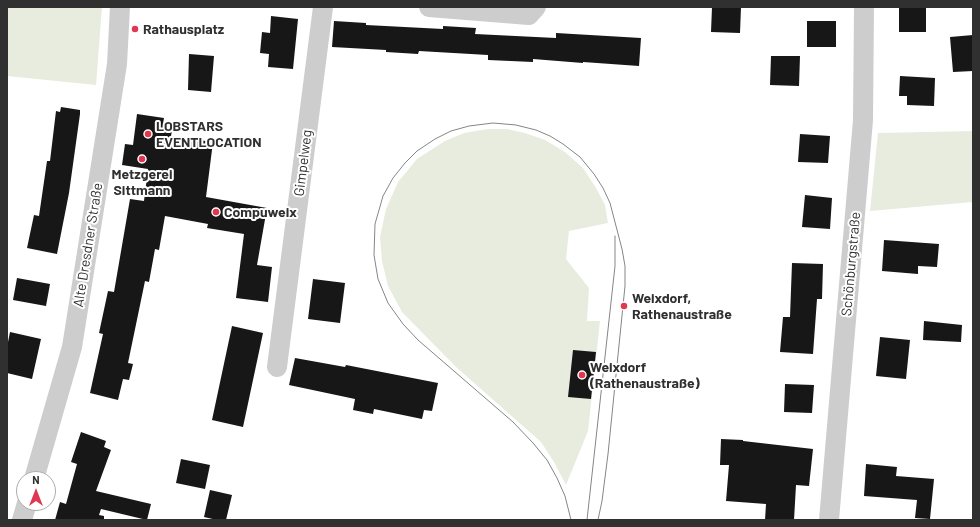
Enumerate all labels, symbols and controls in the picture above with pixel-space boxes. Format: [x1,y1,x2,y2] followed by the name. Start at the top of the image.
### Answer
[143,21,224,37] place label: Rathausplatz
[130,24,140,34] marker: Rathausplatz
[156,118,262,150] place label: LOBSTARS EVENTLOCATION
[143,129,153,139] marker: LOBSTARS EVENTLOCATION
[291,129,315,197] street label: Gimpelweg
[137,154,147,164] marker: Metzgerei Sittmann
[111,166,173,198] place label: Metzgerei Sittmann
[70,182,106,308] street label: Alte Dresdner Straße
[224,204,297,220] place label: Compuweix
[211,207,221,217] marker: Compuweix
[838,211,864,317] street label: Schönburgstraße
[632,290,732,322] place label: Weixdorf, Rathenaustraße
[619,301,629,311] marker: Weixdorf, Rathenaustraße
[590,359,699,392] place label: Weixdorf (Rathenaustraße)
[577,370,587,380] marker: Weixdorf (Rathenaustraße)
[16,471,56,511] north arrow
[32,473,40,486] text: N

